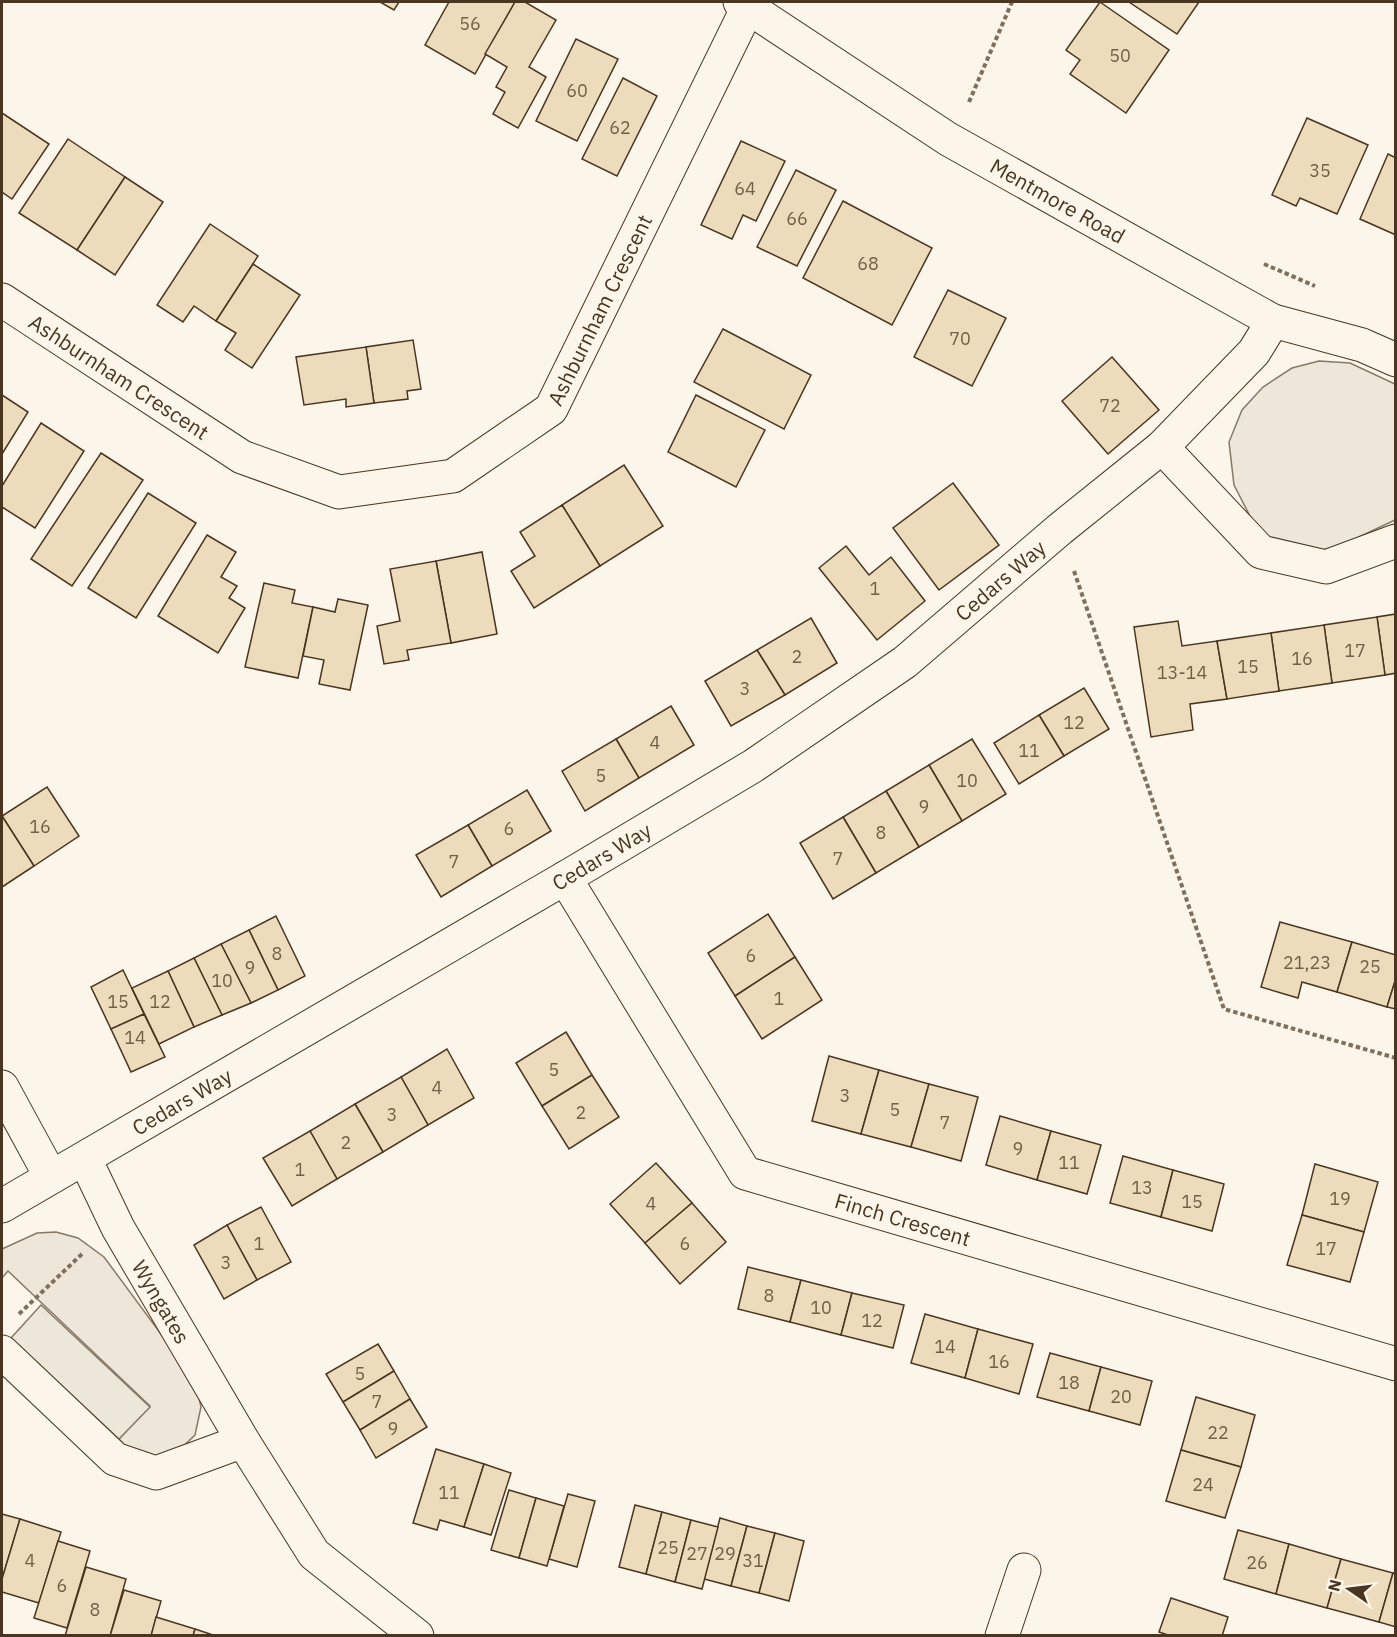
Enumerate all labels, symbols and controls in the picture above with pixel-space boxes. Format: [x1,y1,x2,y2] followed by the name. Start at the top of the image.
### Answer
[459,12,481,35] house number: 56
[1109,44,1131,67] house number: 50
[566,79,588,102] house number: 60
[609,116,631,139] house number: 62
[985,152,1130,250] street label: Mentmore Road
[1309,159,1331,182] house number: 35
[734,177,756,200] house number: 64
[786,207,808,230] house number: 66
[541,210,658,410] street label: Ashburnham Crescent
[857,252,879,275] house number: 68
[24,308,215,446] street label: Ashburnham Crescent
[949,327,971,350] house number: 70
[1099,394,1121,417] house number: 72
[949,533,1052,627] street label: Cedars Way
[870,577,880,600] house number: 1
[1344,639,1366,662] house number: 17
[792,645,802,668] house number: 2
[1291,647,1313,670] house number: 16
[1237,655,1259,678] house number: 15
[1157,661,1207,684] house number: 13-14
[740,677,750,700] house number: 3
[1063,711,1085,734] house number: 12
[650,731,661,754] house number: 4
[1018,739,1040,762] house number: 11
[596,764,606,787] house number: 5
[956,769,978,792] house number: 10
[919,795,929,818] house number: 9
[29,815,51,838] house number: 16
[547,816,657,897] street label: Cedars Way
[504,817,514,840] house number: 6
[876,821,886,844] house number: 8
[833,847,843,870] house number: 7
[449,850,459,873] house number: 7
[272,942,282,965] house number: 8
[746,944,756,967] house number: 6
[1283,951,1331,974] house number: 21,23
[1359,955,1381,978] house number: 25
[245,956,255,979] house number: 9
[211,969,233,992] house number: 10
[774,987,784,1010] house number: 1
[107,990,129,1013] house number: 15
[149,990,171,1013] house number: 12
[124,1026,146,1049] house number: 14
[549,1058,559,1081] house number: 5
[127,1061,237,1141] street label: Cedars Way
[432,1076,443,1099] house number: 4
[840,1084,850,1107] house number: 3
[890,1098,900,1121] house number: 5
[576,1101,586,1124] house number: 2
[387,1103,397,1126] house number: 3
[940,1111,950,1134] house number: 7
[341,1131,351,1154] house number: 2
[1013,1137,1023,1160] house number: 9
[1058,1151,1080,1174] house number: 11
[295,1158,305,1181] house number: 1
[1131,1176,1153,1199] house number: 13
[832,1186,974,1252] street label: Finch Crescent
[1329,1187,1351,1210] house number: 19
[1181,1190,1203,1213] house number: 15
[646,1192,657,1215] house number: 4
[254,1232,264,1255] house number: 1
[680,1232,690,1255] house number: 6
[1315,1237,1337,1260] house number: 17
[221,1251,231,1274] house number: 3
[126,1255,197,1349] street label: Wyngates
[764,1284,774,1307] house number: 8
[810,1296,832,1319] house number: 10
[861,1309,883,1332] house number: 12
[934,1335,956,1358] house number: 14
[988,1350,1010,1373] house number: 16
[355,1362,365,1385] house number: 5
[1058,1371,1080,1394] house number: 18
[1110,1385,1132,1408] house number: 20
[372,1390,382,1413] house number: 7
[388,1417,398,1440] house number: 9
[1207,1421,1229,1444] house number: 22
[1192,1473,1214,1496] house number: 24
[438,1481,460,1504] house number: 11
[657,1536,679,1559] house number: 25
[686,1542,708,1565] house number: 27
[714,1542,736,1565] house number: 29
[25,1549,36,1572] house number: 4
[742,1549,764,1572] house number: 31
[1246,1551,1268,1574] house number: 26
[1319,1559,1379,1619] north arrow
[57,1574,67,1597] house number: 6
[1323,1577,1346,1593] text: N
[90,1598,100,1621] house number: 8

